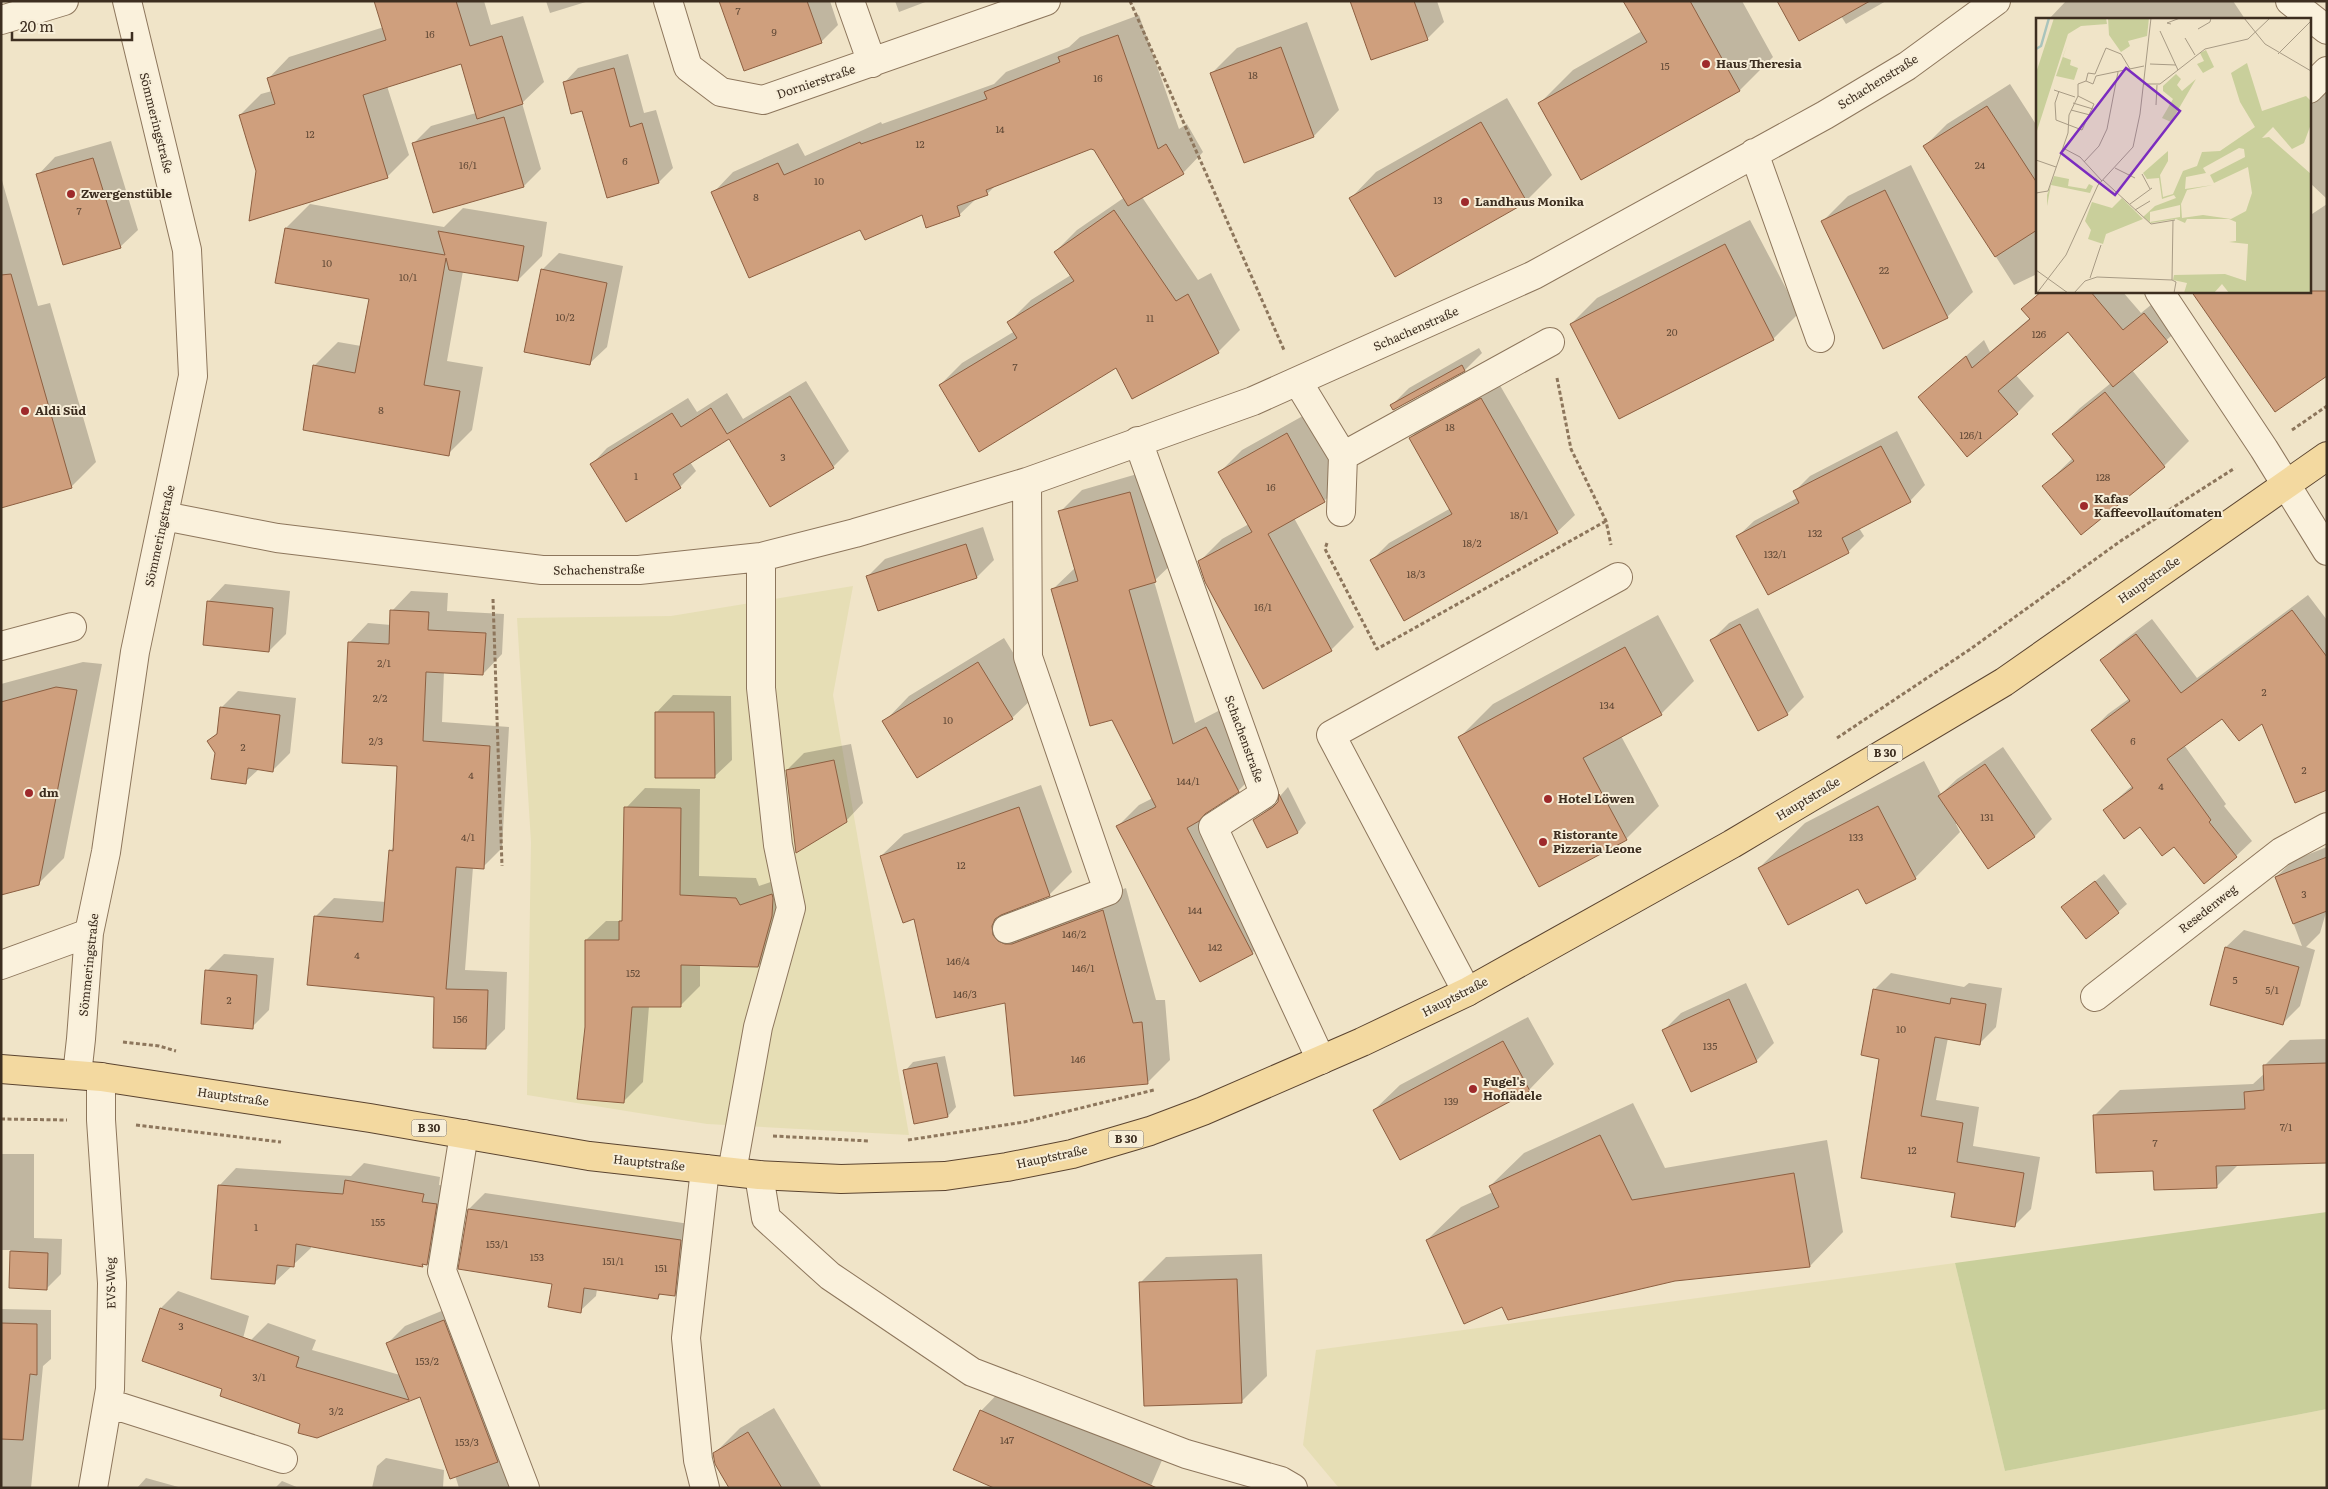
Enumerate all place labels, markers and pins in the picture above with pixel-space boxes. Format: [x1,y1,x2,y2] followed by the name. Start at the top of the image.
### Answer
[1716,54,1802,72] place label: Haus Theresia
[1700,58,1712,70] marker: Haus Theresia
[81,184,172,202] place label: Zwergenstüble
[65,188,77,200] marker: Zwergenstüble
[1475,192,1584,210] place label: Landhaus Monika
[1459,196,1471,208] marker: Landhaus Monika
[35,401,86,419] place label: Aldi Süd
[19,405,31,417] marker: Aldi Süd
[2094,489,2223,521] place label: Kafas Kaffeevollautomaten
[2078,500,2090,512] marker: Kafas Kaffeevollautomaten
[39,783,59,801] place label: dm
[23,787,35,799] marker: dm
[1558,789,1635,807] place label: Hotel Löwen
[1542,793,1554,805] marker: Hotel Löwen
[1553,825,1642,857] place label: Ristorante Pizzeria Leone
[1537,836,1549,848] marker: Ristorante Pizzeria Leone
[1483,1072,1542,1104] place label: Fugel's Hoflädele
[1467,1083,1479,1095] marker: Fugel's Hoflädele

